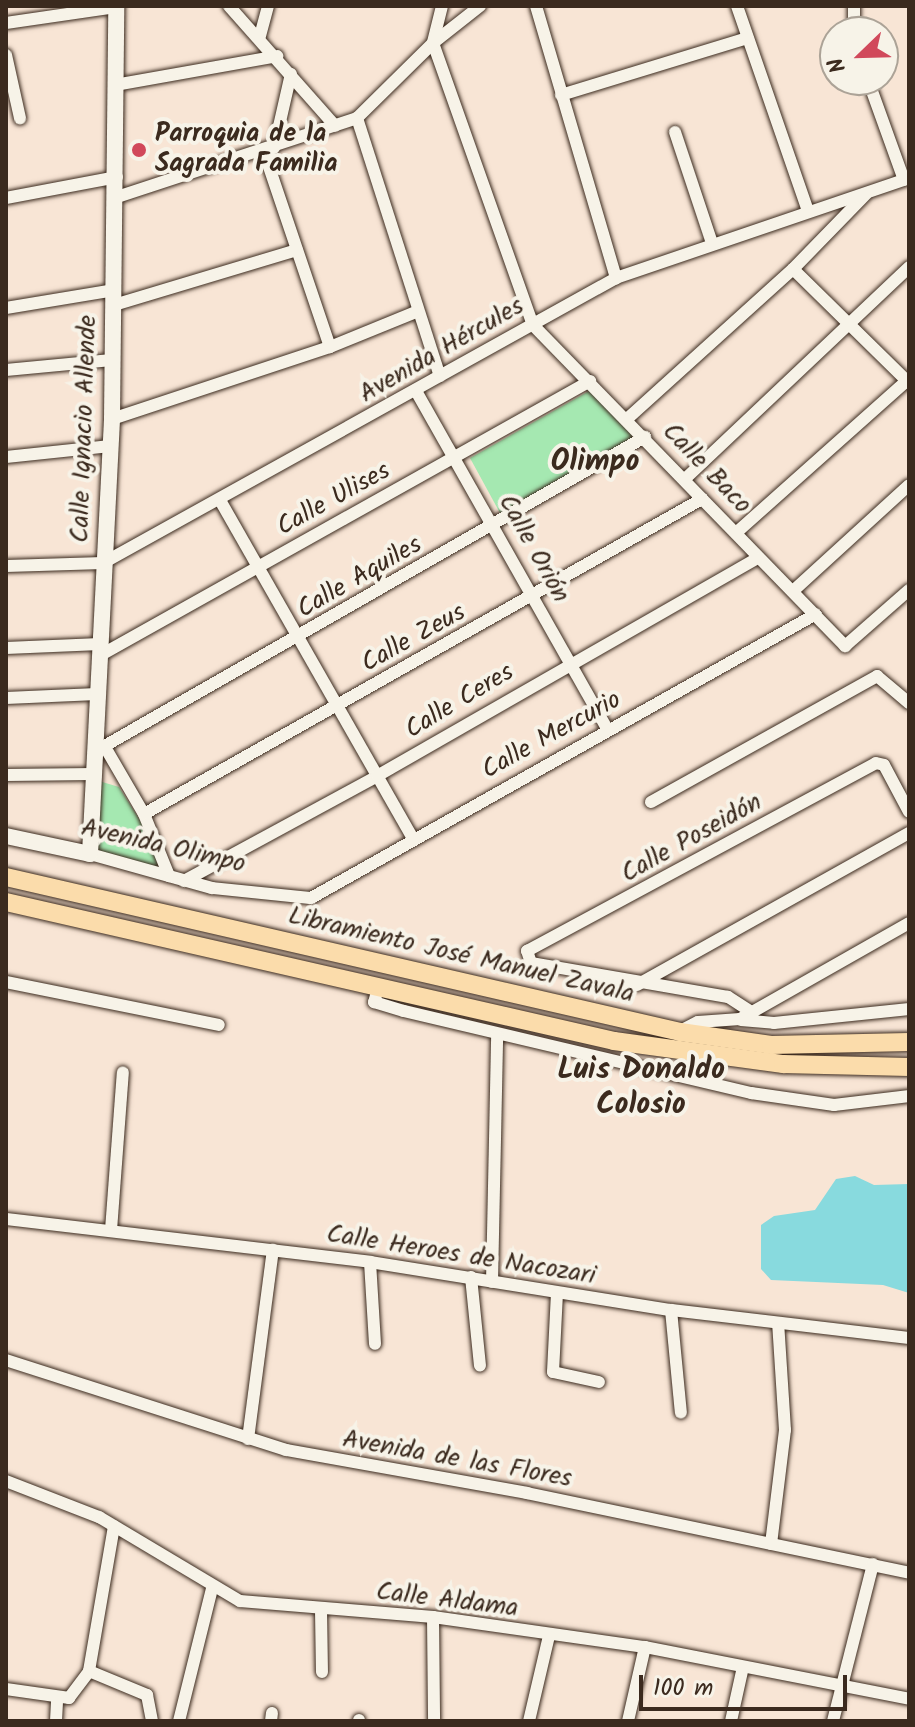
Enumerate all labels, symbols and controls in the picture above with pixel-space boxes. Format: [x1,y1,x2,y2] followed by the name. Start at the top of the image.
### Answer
[819,16,899,96] north arrow
[819,52,857,78] text: N
[155,119,337,180] place label: Parroquia de la Sagrada Familia
[130,141,148,159] marker: Parroquia de la Sagrada Familia
[354,291,530,411] street label: Avenida Hércules
[65,315,105,543] street label: Calle Ignacio Allende
[655,417,757,521] street label: Calle Baco
[551,444,639,480] district label: Olimpo
[272,456,396,544] street label: Calle Ulises
[491,489,575,609] street label: Calle Orión
[292,530,428,626] street label: Calle Aquiles
[357,598,471,680] street label: Calle Zeus
[400,657,520,747] street label: Calle Ceres
[477,685,627,787] street label: Calle Mercurio
[616,788,768,890] street label: Calle Poseidón
[78,813,248,881] street label: Avenida Olimpo
[285,901,637,1011] street label: Libramiento José Manuel Zavala
[557,1052,725,1122] district label: Luis Donaldo Colosio
[324,1219,598,1293] street label: Calle Heroes de Nacozari
[340,1424,574,1496] street label: Avenida de las Flores
[374,1577,520,1625] street label: Calle Aldama
[643,1659,851,1709] scale bar
[653,1669,713,1708] text: 100 m

